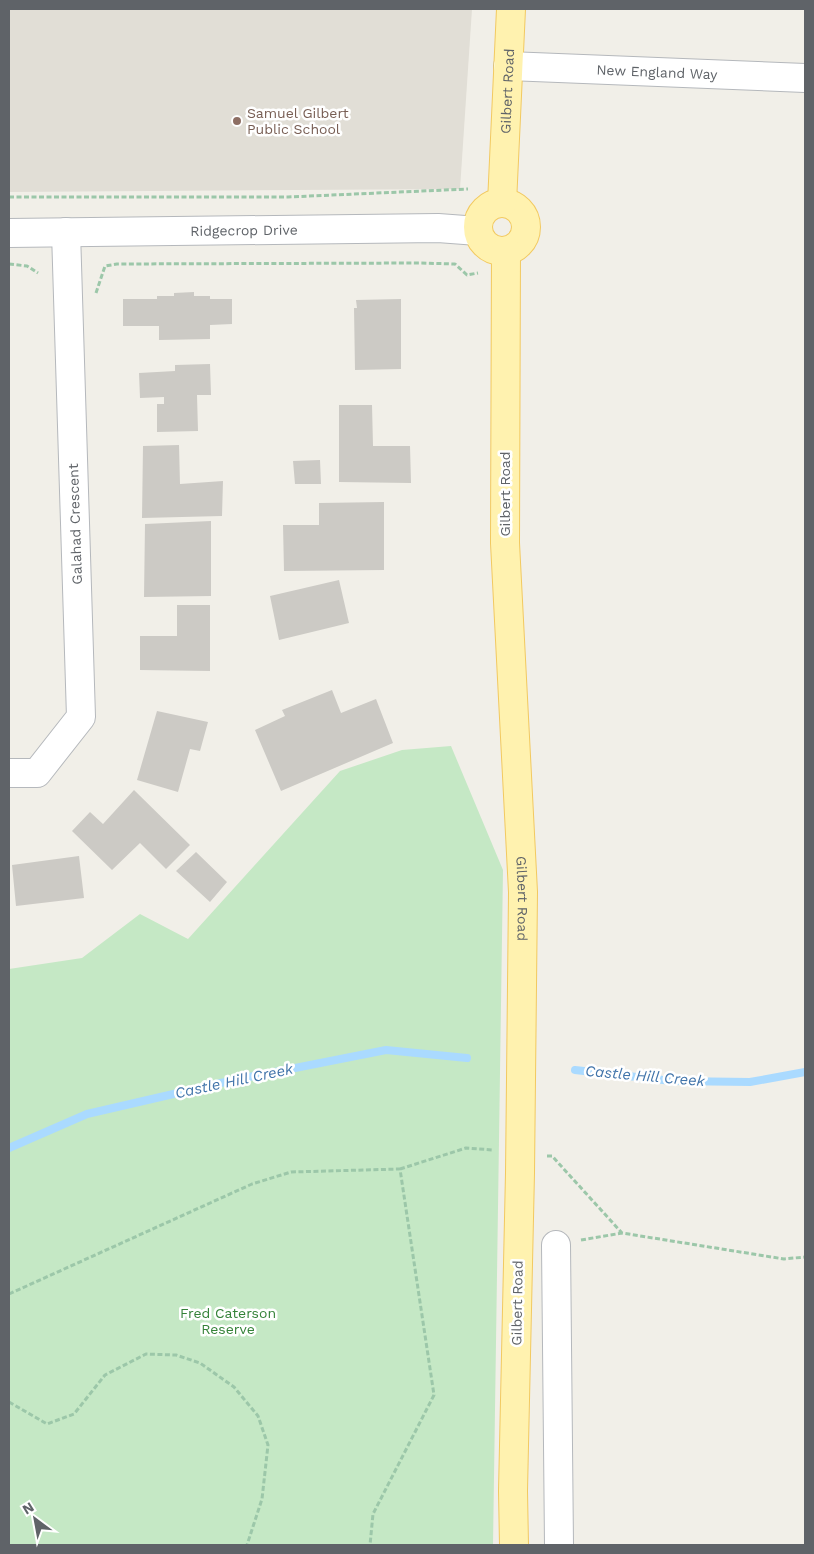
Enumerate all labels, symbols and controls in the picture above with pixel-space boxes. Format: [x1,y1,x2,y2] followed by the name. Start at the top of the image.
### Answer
[497,48,517,134] street label: Gilbert Road
[596,62,718,82] street label: New England Way
[247,105,349,137] place label: Samuel Gilbert Public School
[231,115,243,127] marker: Samuel Gilbert Public School
[190,222,298,239] street label: Ridgecrop Drive
[497,451,513,537] street label: Gilbert Road
[65,463,85,585] street label: Galahad Crescent
[513,856,531,941] street label: Gilbert Road
[173,1060,295,1102] water label: Castle Hill Creek
[584,1062,706,1090] water label: Castle Hill Creek
[508,1260,526,1346] street label: Gilbert Road
[180,1305,276,1337] park label: Fred Caterson Reserve
[10,1494,60,1544] north arrow
[19,1498,37,1518] text: N

